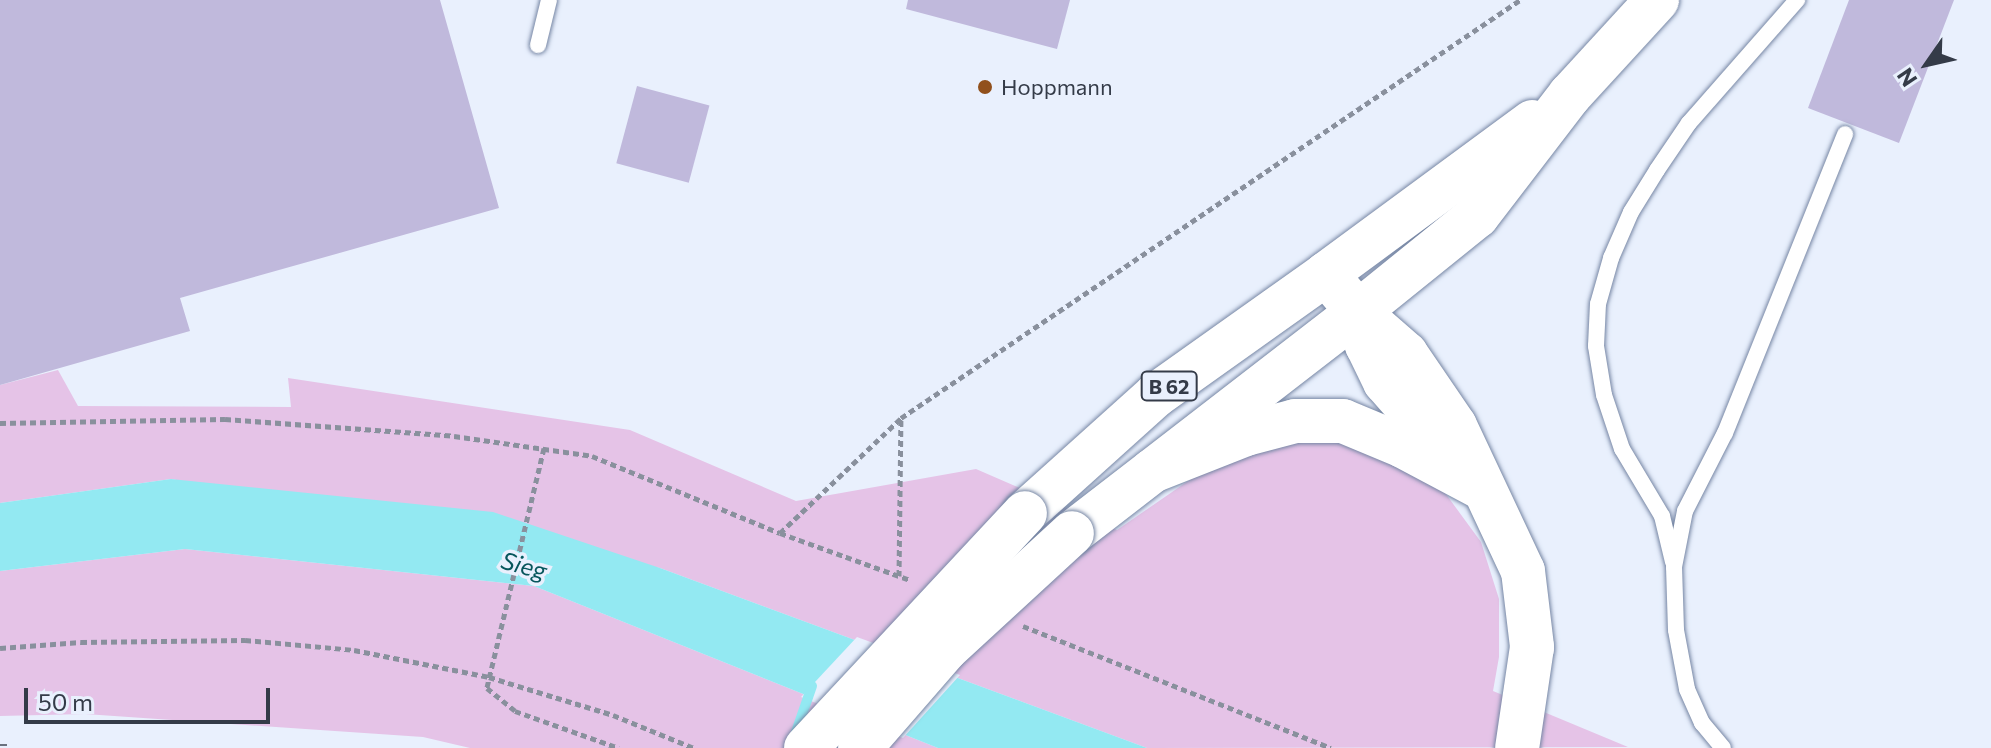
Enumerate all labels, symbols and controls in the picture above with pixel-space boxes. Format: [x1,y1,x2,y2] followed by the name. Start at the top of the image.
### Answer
[1887,24,1967,104] north arrow
[1891,63,1922,92] text: N
[1001,74,1113,100] place label: Hoppmann
[976,78,994,96] marker: Hoppmann
[1139,370,1199,402] road number: B 62
[498,545,550,585] water label: Sieg
[28,672,274,722] scale bar
[38,687,93,716] text: 50 m

